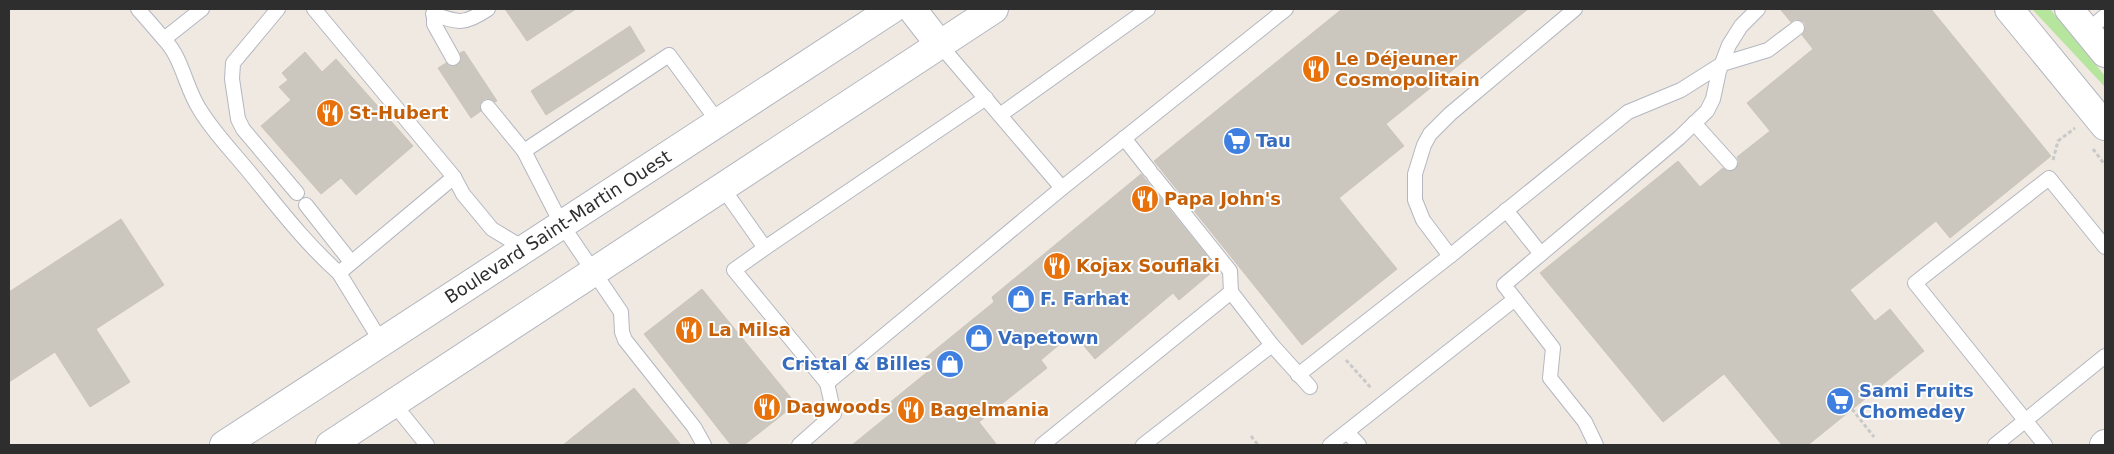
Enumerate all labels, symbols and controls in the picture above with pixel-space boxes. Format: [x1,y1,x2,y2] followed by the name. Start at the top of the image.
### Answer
[1335,48,1480,90] place label: Le Déjeuner Cosmopolitain
[1301,54,1331,84] restaurant icon: Le Déjeuner Cosmopolitain
[315,98,345,128] restaurant icon: St-Hubert
[349,102,449,123] place label: St-Hubert
[1222,126,1252,156] supermarket icon: Tau
[1256,130,1291,151] place label: Tau
[441,145,675,308] street label: Boulevard Saint-Martin Ouest
[1130,184,1160,214] restaurant icon: Papa John's
[1164,188,1281,209] place label: Papa John's
[1042,251,1072,281] restaurant icon: Kojax Souflaki
[1076,255,1220,276] place label: Kojax Souflaki
[1006,284,1036,314] shop icon: F. Farhat
[1040,288,1129,309] place label: F. Farhat
[674,315,704,345] restaurant icon: La Milsa
[708,319,791,340] place label: La Milsa
[964,323,994,353] shop icon: Vapetown
[998,327,1099,348] place label: Vapetown
[935,349,965,379] shop icon: Cristal & Billes
[782,353,931,374] place label: Cristal & Billes
[1859,380,1974,422] place label: Sami Fruits Chomedey
[1825,386,1855,416] supermarket icon: Sami Fruits Chomedey
[752,392,782,422] restaurant icon: Dagwoods
[896,395,926,425] restaurant icon: Bagelmania
[786,396,891,417] place label: Dagwoods
[930,399,1049,420] place label: Bagelmania

